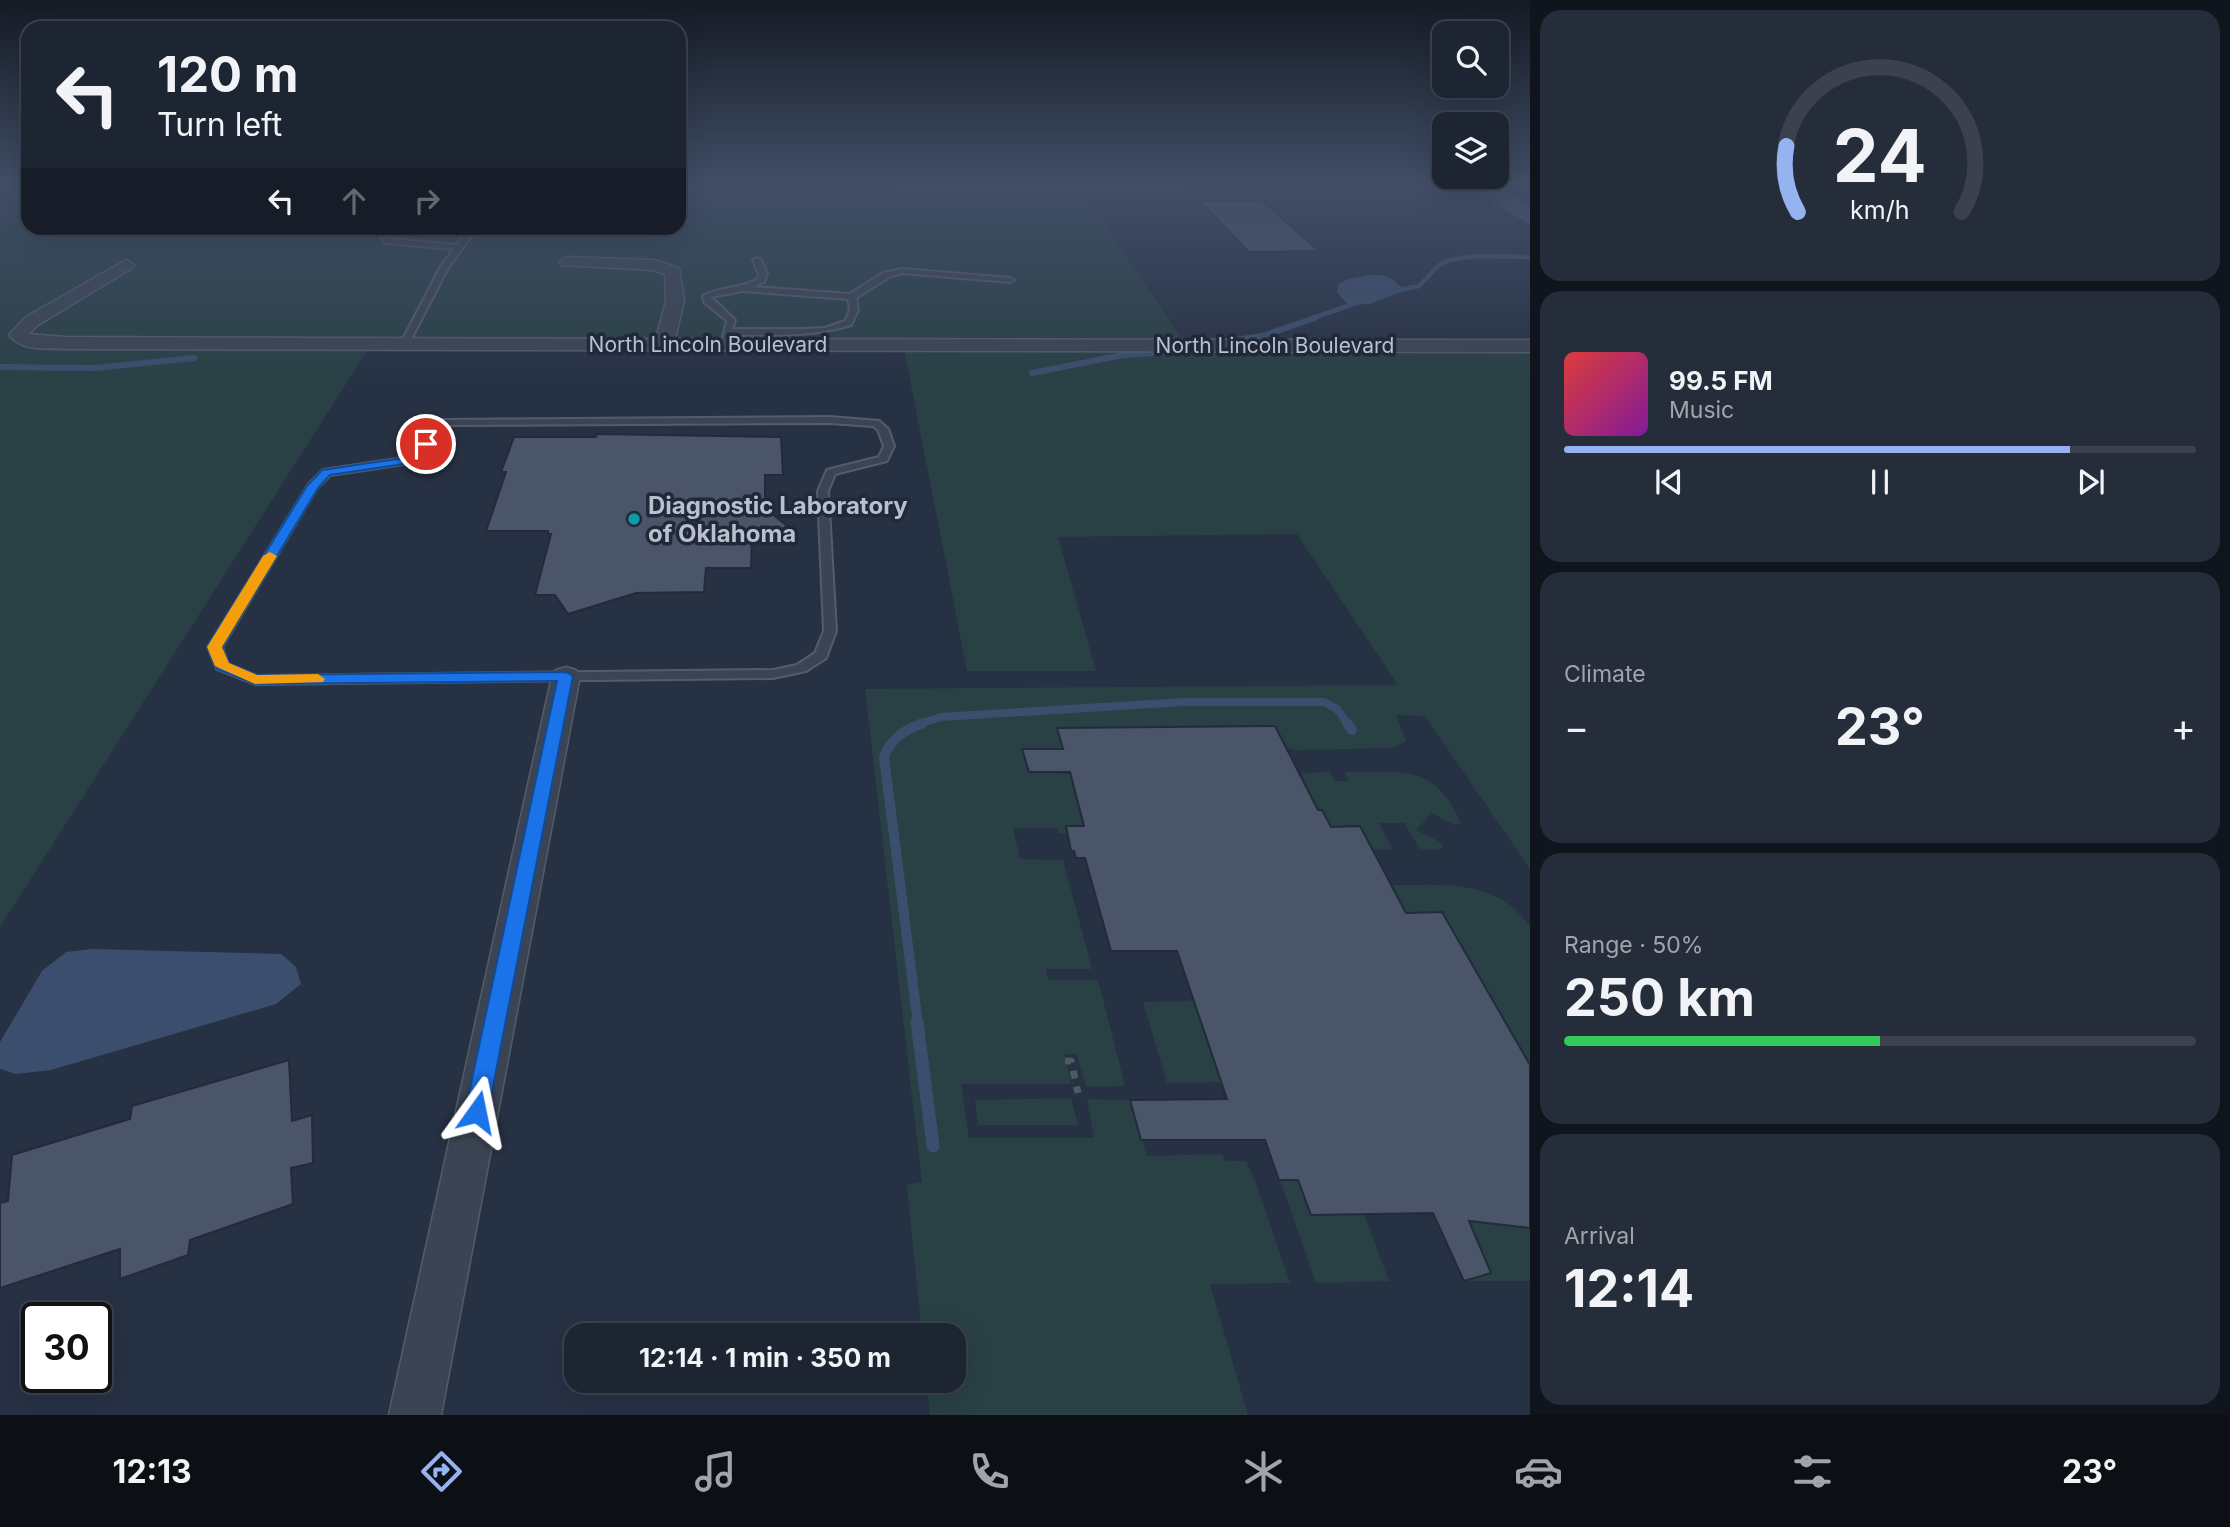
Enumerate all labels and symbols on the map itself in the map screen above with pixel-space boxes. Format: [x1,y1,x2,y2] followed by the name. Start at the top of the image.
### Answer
[589,332,827,357] street label: North Lincoln Boulevard
[1156,333,1394,358] street label: North Lincoln Boulevard
[396,414,456,474] pin
[648,491,908,548] place label: Diagnostic Laboratory of Oklahoma
[626,511,642,527] marker: Diagnostic Laboratory of Oklahoma
[440,1075,514,1149] position arrow
[21,1302,112,1393] speed limit sign: 30

